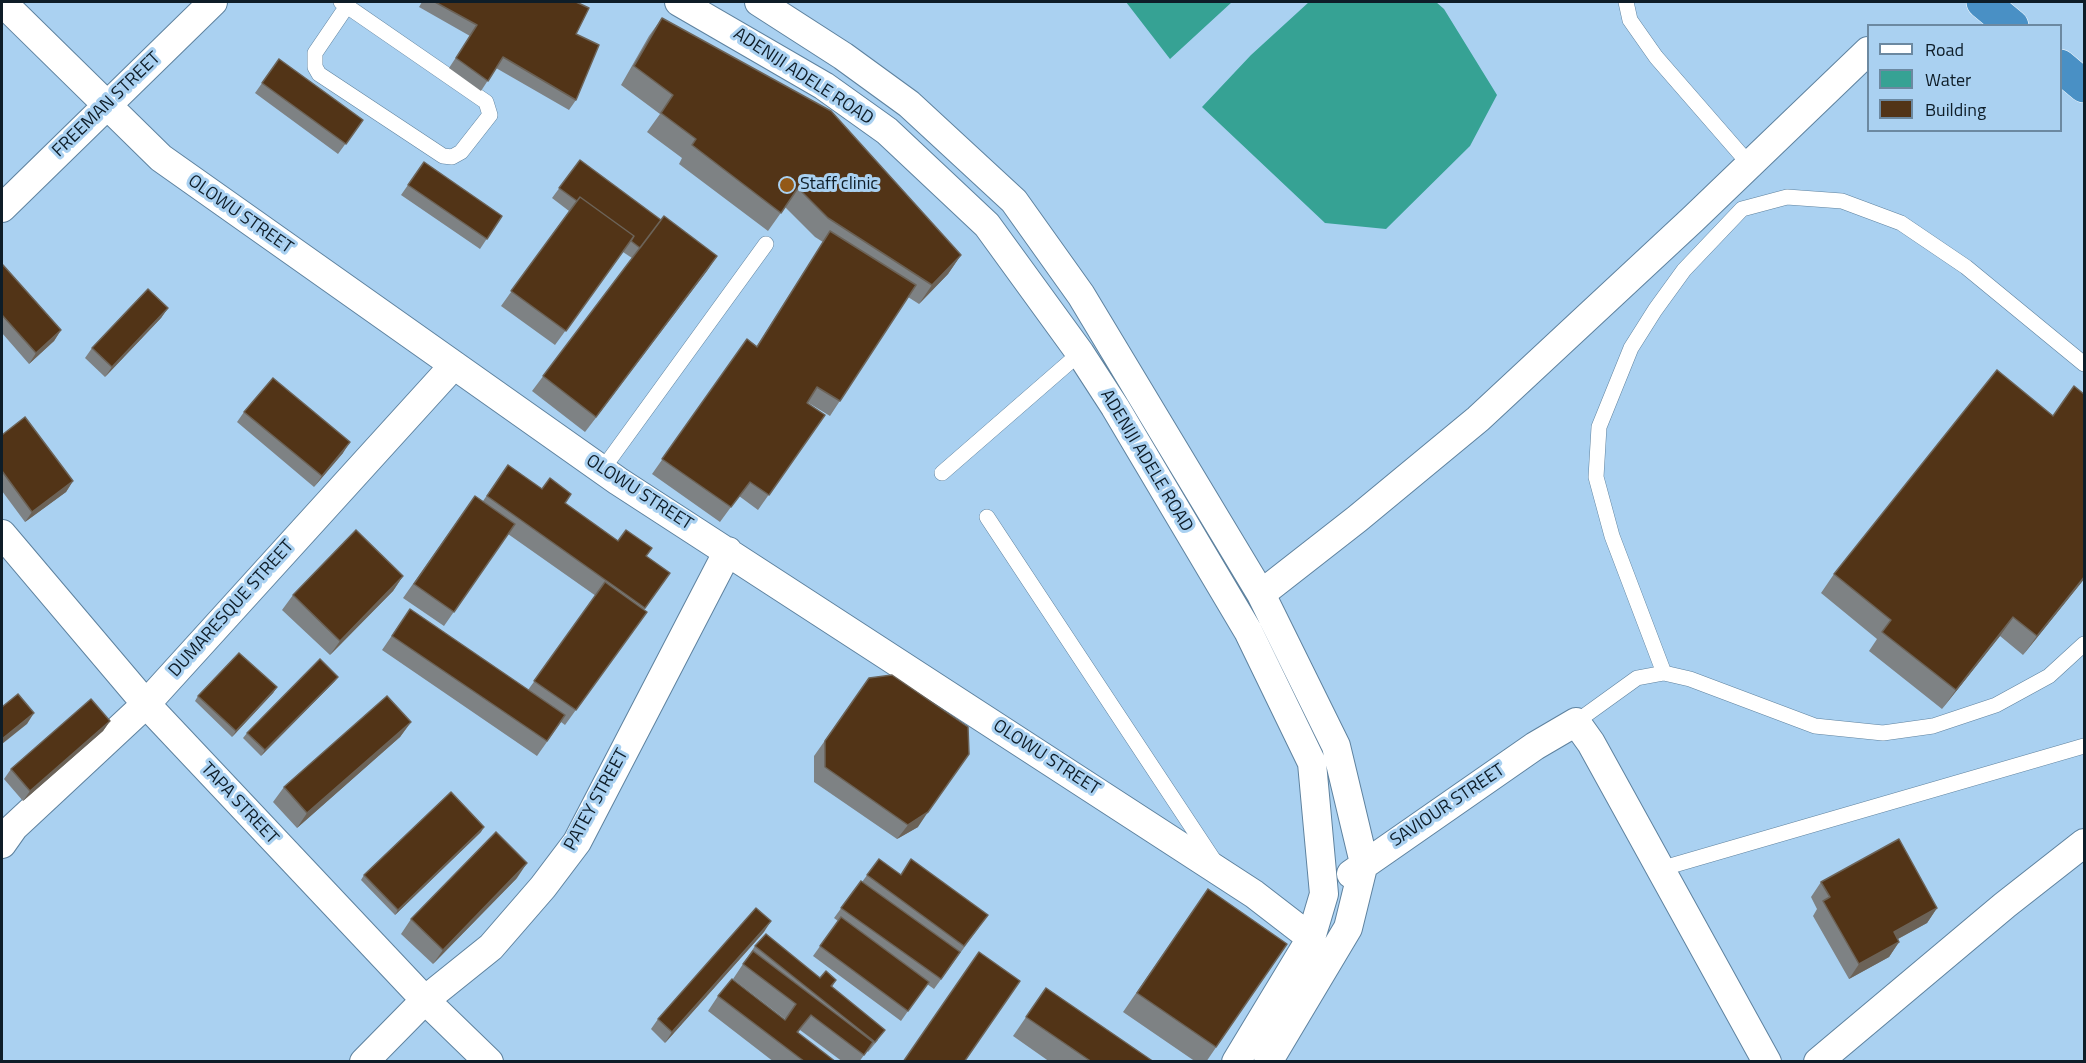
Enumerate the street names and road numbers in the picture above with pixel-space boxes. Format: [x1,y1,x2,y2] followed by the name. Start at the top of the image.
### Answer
[729,24,877,130] street label: ADENIJI ADELE ROAD
[48,48,166,162] street label: FREEMAN STREET
[183,171,297,259] street label: OLOWU STREET
[1095,386,1197,536] street label: ADENIJI ADELE ROAD
[581,450,697,536] street label: OLOWU STREET
[165,536,299,682] street label: DUMARESQUE STREET
[988,715,1104,801] street label: OLOWU STREET
[560,745,634,855] street label: PATEY STREET
[196,759,282,849] street label: TAPA STREET
[1387,760,1509,852] street label: SAVIOUR STREET

